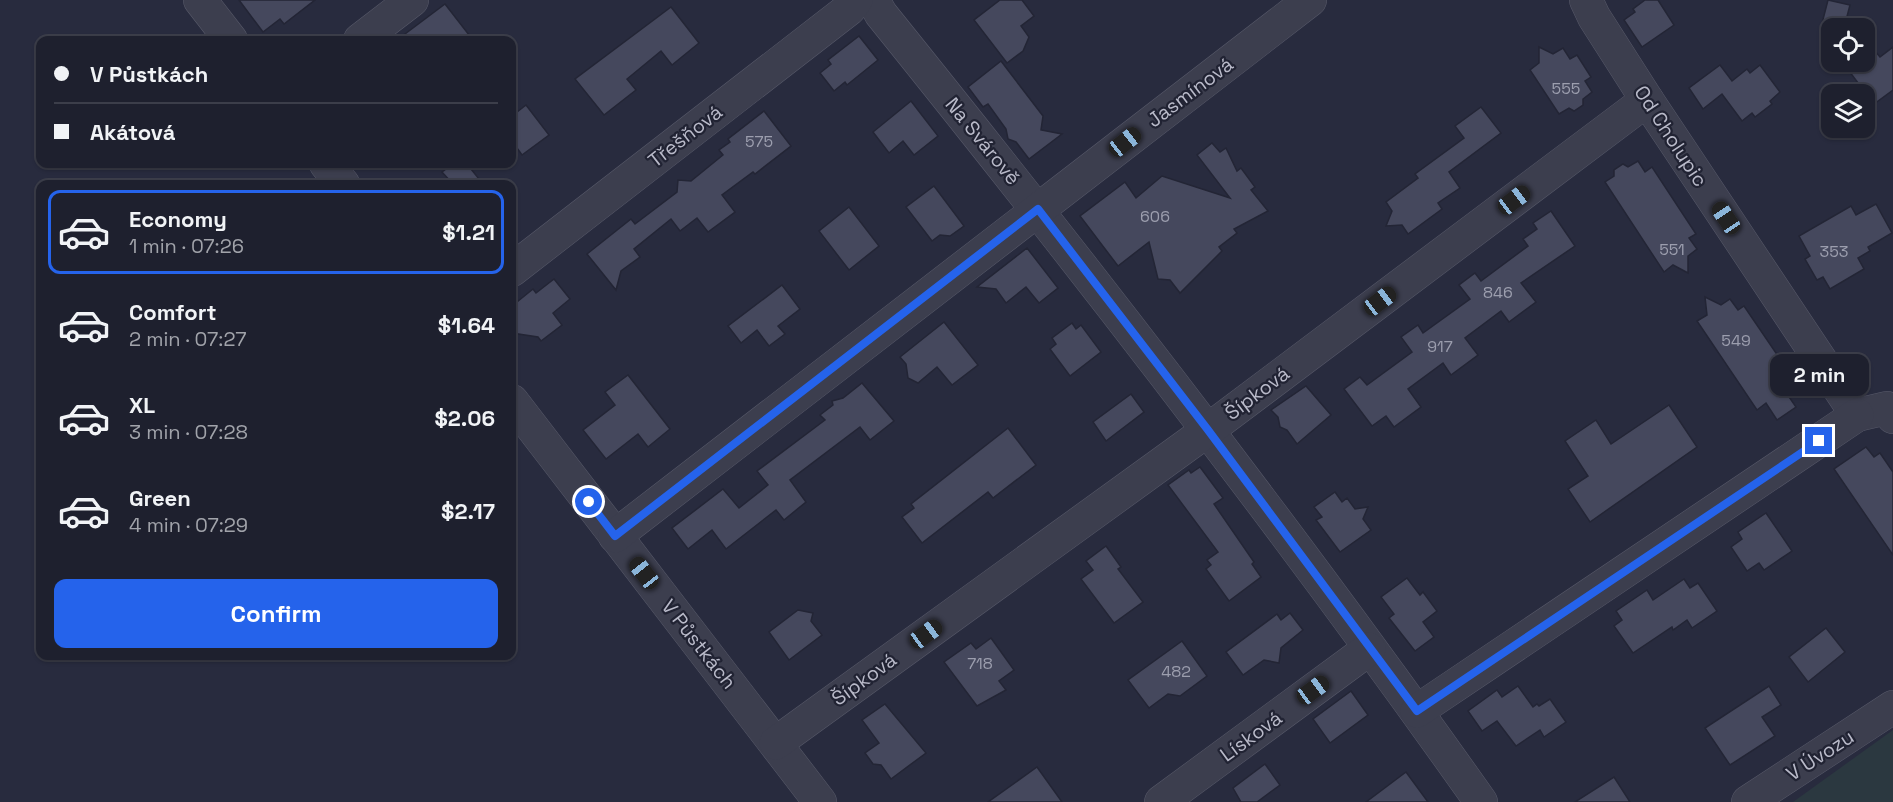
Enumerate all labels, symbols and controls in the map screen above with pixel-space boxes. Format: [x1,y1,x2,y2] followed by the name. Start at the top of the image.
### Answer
[1821,18,1875,138] map controls
[1821,18,1875,72] button: locate
[1142,51,1238,133] street label: Jasmínová
[90,60,208,88] text: V Půstkách
[1552,78,1580,99] house number: 555
[1629,80,1713,192] street label: Od Cholupic
[1821,84,1875,138] button: layers
[940,92,1026,190] street label: Na Svárově
[643,99,727,173] street label: Třešňová
[90,118,175,146] text: Akátová
[1105,124,1145,160] car
[745,131,773,152] house number: 575
[1494,182,1534,218] car
[1708,198,1744,238] car
[57,205,111,259] icon: car
[129,205,227,233] text: Economy
[1140,206,1170,227] house number: 606
[442,218,495,246] text: $1.21
[129,233,244,259] text: 1 min · 07:26
[1659,239,1685,260] house number: 551
[1820,241,1848,262] house number: 353
[1483,282,1513,303] house number: 846
[1360,283,1400,319] car
[57,298,111,352] icon: car
[129,298,217,326] text: Comfort
[438,311,495,339] text: $1.64
[129,326,247,352] text: 2 min · 07:27
[1721,330,1751,351] house number: 549
[1427,336,1453,357] house number: 917
[1770,354,1868,396] callout: 2 min
[1220,360,1294,426] street label: Šípková
[1794,362,1845,388] text: 2 min
[57,391,111,445] icon: car
[129,391,155,419] text: XL
[434,404,495,432] text: $2.06
[129,419,248,445] text: 3 min · 07:28
[1805,427,1832,454] route end
[57,484,111,538] icon: car
[129,484,191,512] text: Green
[575,488,602,515] route start
[441,497,495,525] text: $2.17
[129,512,248,538] text: 4 min · 07:29
[626,553,662,593] car
[54,579,498,648] button: Confirm
[656,594,742,694] street label: V Půstkách
[906,616,946,652] car
[826,647,902,711] street label: Šípková
[967,653,993,674] house number: 718
[1161,661,1191,682] house number: 482
[1293,672,1333,708] car
[1215,705,1287,767] street label: Lísková
[1781,724,1859,786] street label: V Úvozu

